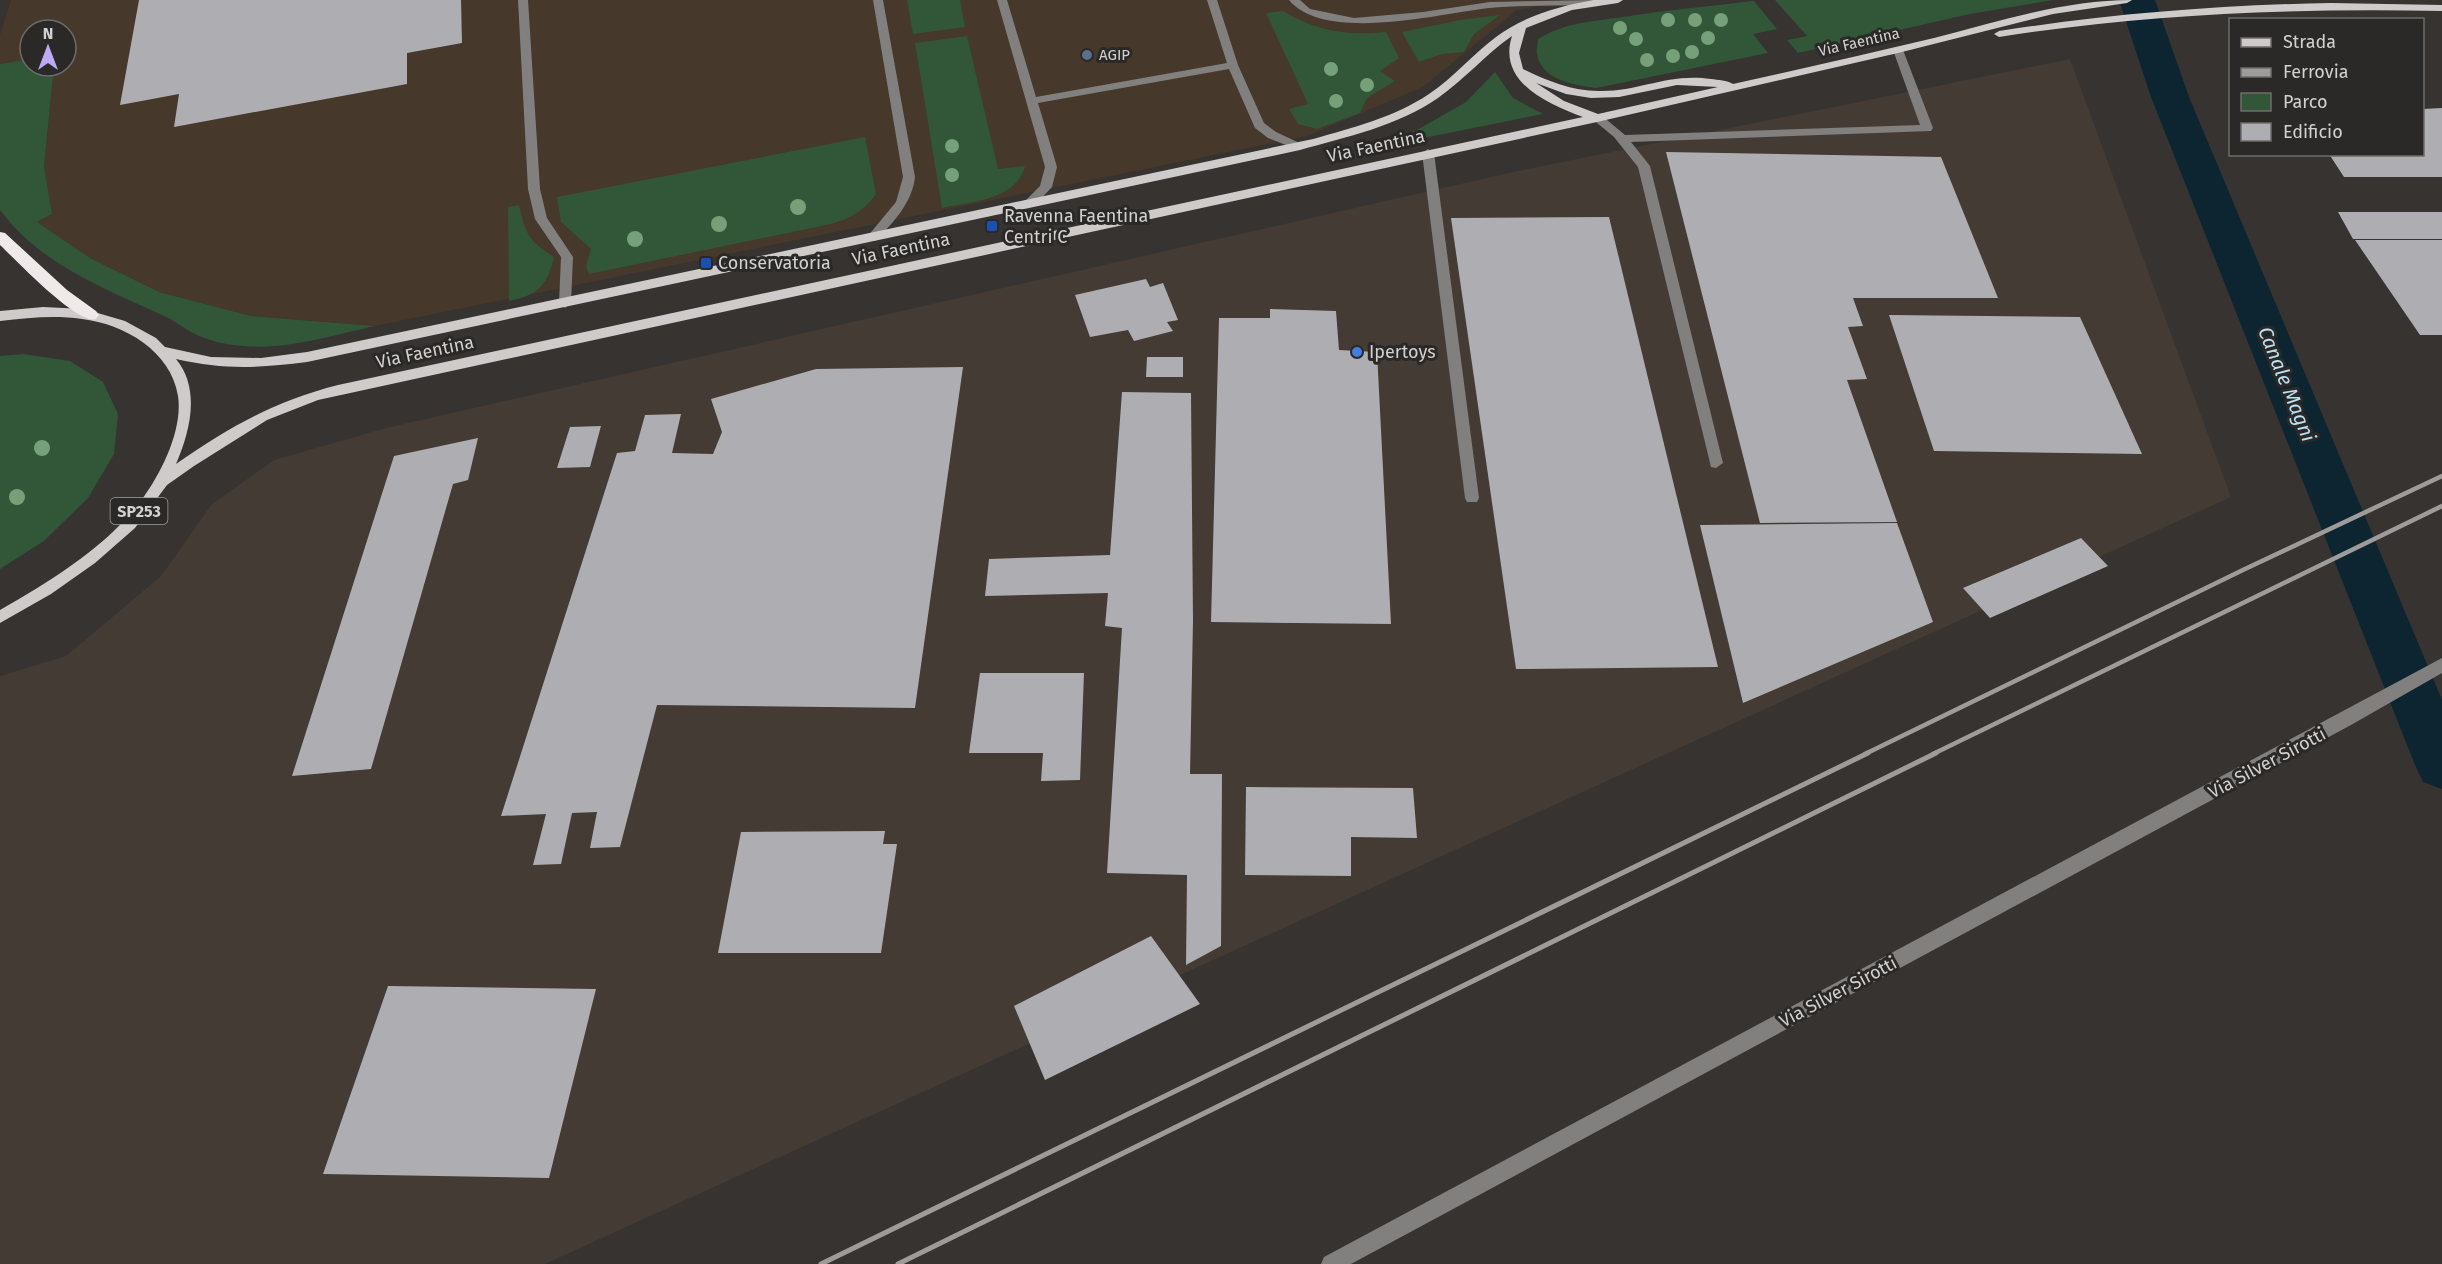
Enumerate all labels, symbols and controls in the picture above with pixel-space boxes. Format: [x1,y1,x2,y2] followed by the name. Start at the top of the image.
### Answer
[18,18,78,78] north arrow
[2229,18,2424,156] legend
[43,24,53,43] text: N
[1817,24,1901,60] street label: Via Faentina
[2283,31,2336,53] text: Strada
[1099,46,1130,64] place label: AGIP
[1080,48,1094,62] marker: AGIP
[2283,61,2349,83] text: Ferrovia
[2283,91,2327,113] text: Parco
[2283,121,2343,143] text: Edificio
[1325,125,1427,167] street label: Via Faentina
[1004,205,1148,248] place label: Ravenna Faentina Centri C
[985,219,999,233] marker: Ravenna Faentina Centri C
[850,228,952,270] street label: Via Faentina
[718,252,831,274] place label: Conservatoria
[699,256,713,270] marker: Conservatoria
[2253,323,2321,445] water label: Canale Magni
[374,331,476,373] street label: Via Faentina
[1369,341,1436,363] place label: Ipertoys
[1350,345,1364,359] marker: Ipertoys
[110,498,168,524] road number: SP253
[2205,723,2329,803] street label: Via Silver Sirotti
[1776,952,1900,1032] street label: Via Silver Sirotti

